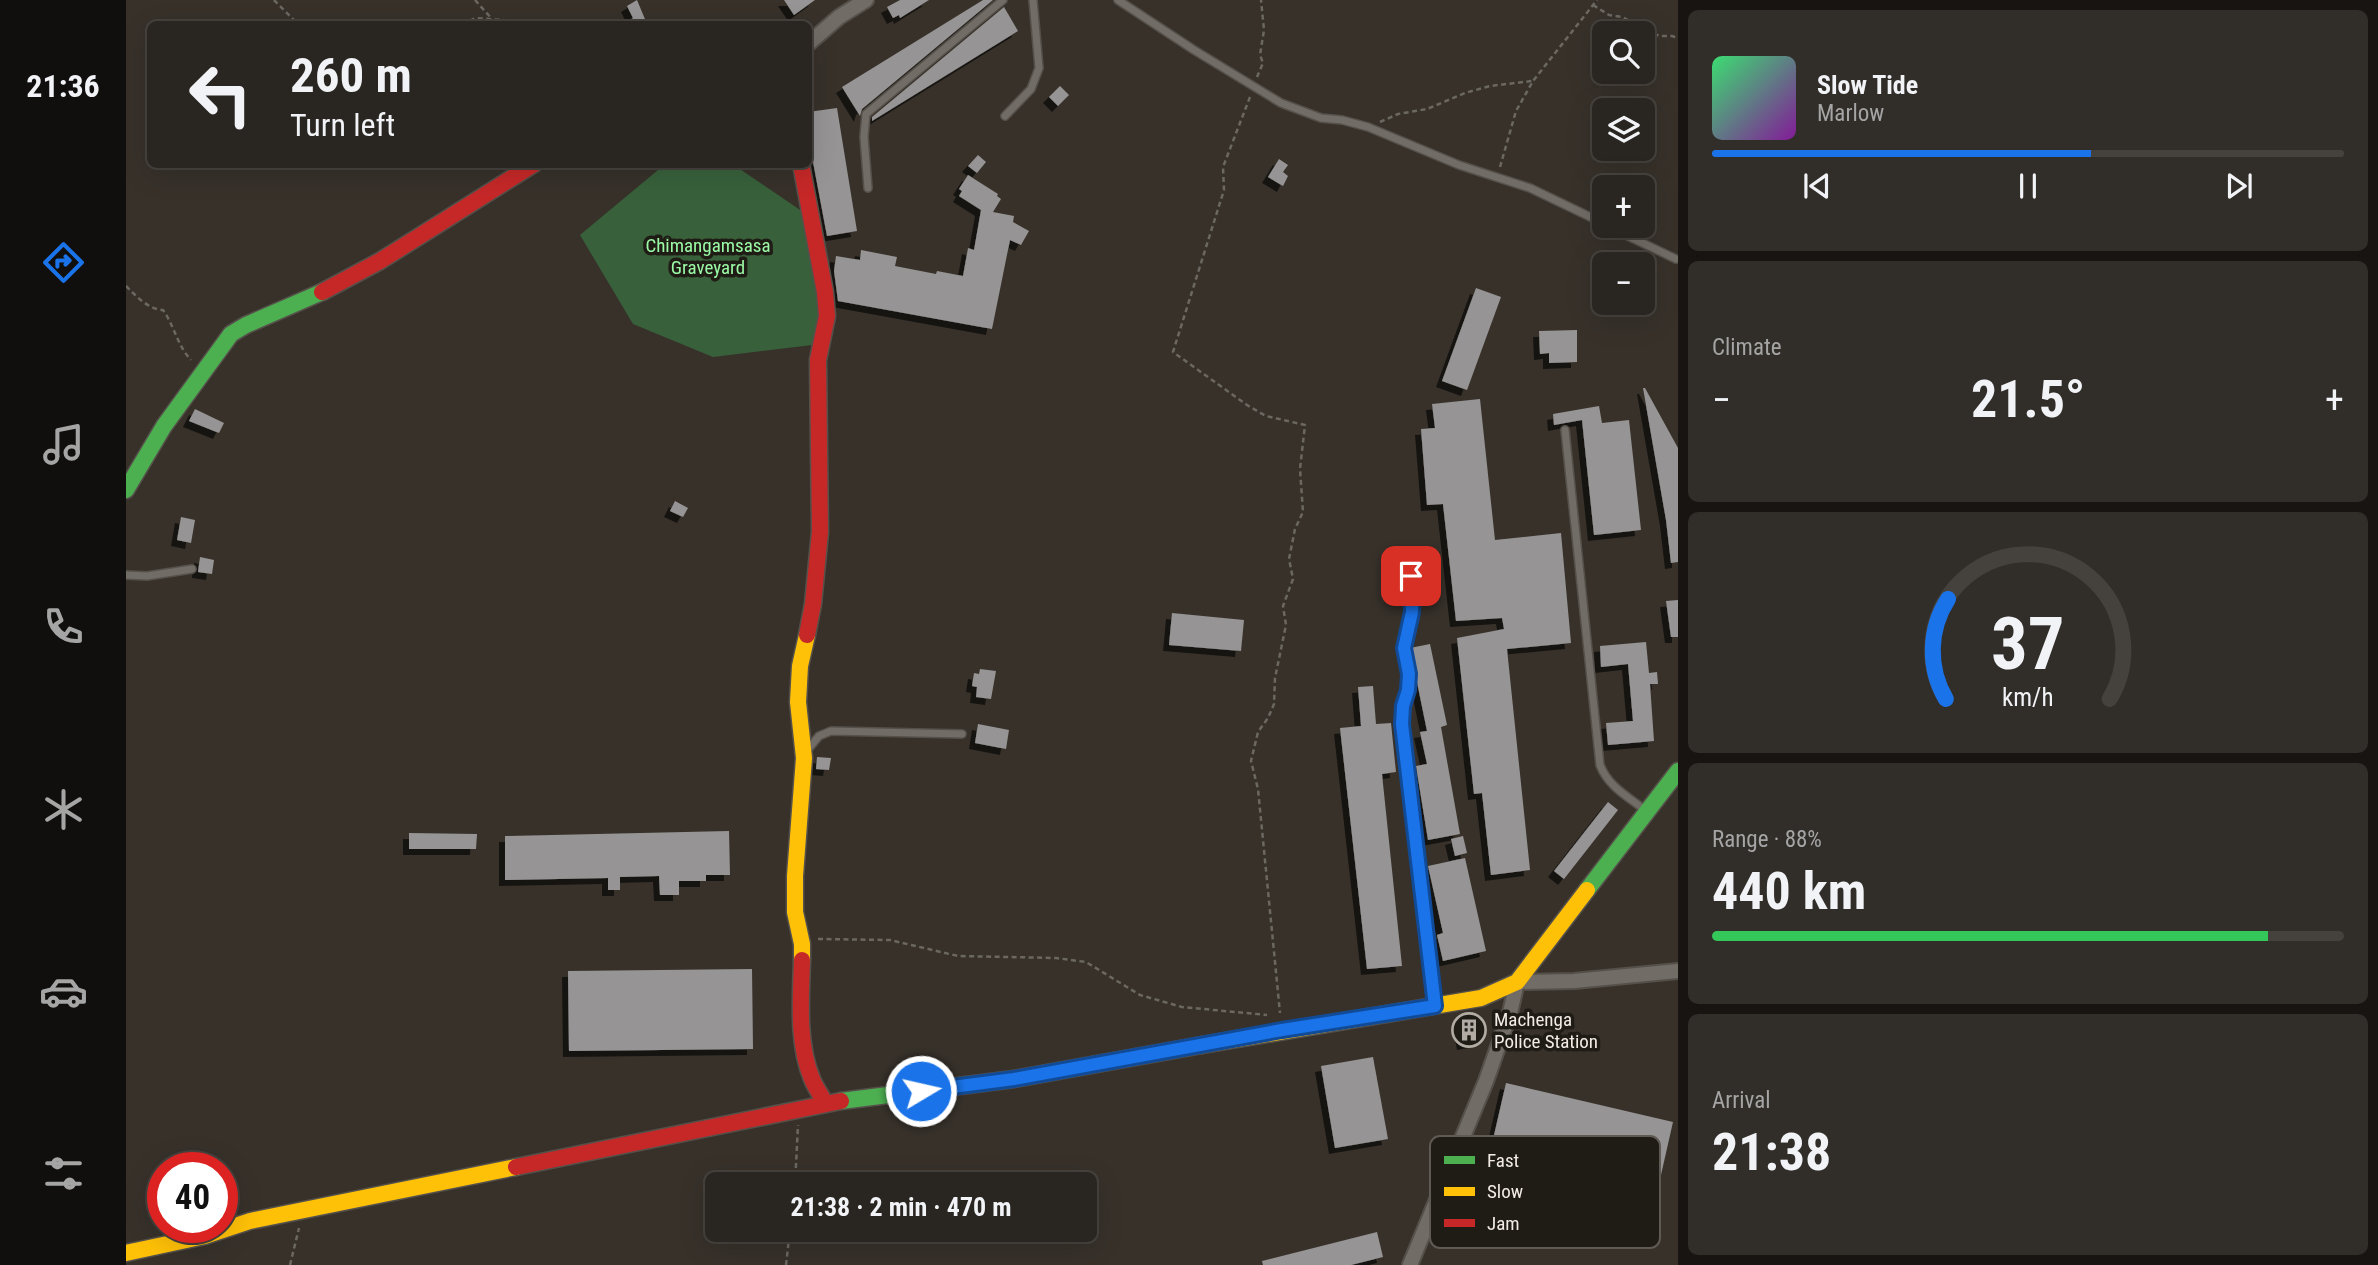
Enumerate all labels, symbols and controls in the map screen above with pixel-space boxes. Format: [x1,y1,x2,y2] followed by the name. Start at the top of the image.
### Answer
[1592,21,1655,315] map controls
[1592,21,1655,84] button: search
[290,47,412,104] text: 260 m
[175,49,266,140] icon: left
[26,67,100,105] text: 21:36
[1817,70,1918,100] text: Slow Tide
[1592,98,1655,161] button: layers
[1817,100,1884,127] text: Marlow
[290,106,395,144] text: Turn left
[1798,167,1836,205] icon: previous
[2009,167,2047,205] icon: pause
[2220,167,2258,205] icon: next
[1592,175,1655,238] button: +
[645,234,771,279] park label: Chimangamsasa Graveyard
[39,238,88,287] icon: directions
[1592,252,1655,315] button: −
[1712,334,1782,361] text: Climate
[1971,369,2085,430] text: 21.5°
[1712,378,1731,422] text: −
[2325,378,2344,422] text: +
[39,420,88,469] icon: music
[1381,546,1441,606] pin
[1392,557,1430,595] icon: arrive
[1991,601,2065,687] text: 37
[39,602,88,651] icon: phone
[2002,682,2054,711] text: km/h
[39,785,88,834] icon: climate
[1712,826,1822,853] text: Range · 88%
[1712,861,1866,922] text: 440 km
[39,967,88,1016] icon: car
[1494,1008,1598,1053] place label: Machenga Police Station
[1450,1011,1488,1049] building icon: Machenga Police Station
[884,1054,958,1128] position arrow
[1712,1087,1771,1114] text: Arrival
[1712,1122,1831,1183] text: 21:38
[1430,1136,1660,1248] legend
[39,1149,88,1198] icon: filters
[1487,1149,1519,1172] text: Fast
[147,1152,238,1243] speed limit sign: 40
[1487,1180,1523,1203] text: Slow
[791,1192,1011,1222] text: 21:38 · 2 min · 470 m
[1487,1212,1520,1235] text: Jam

